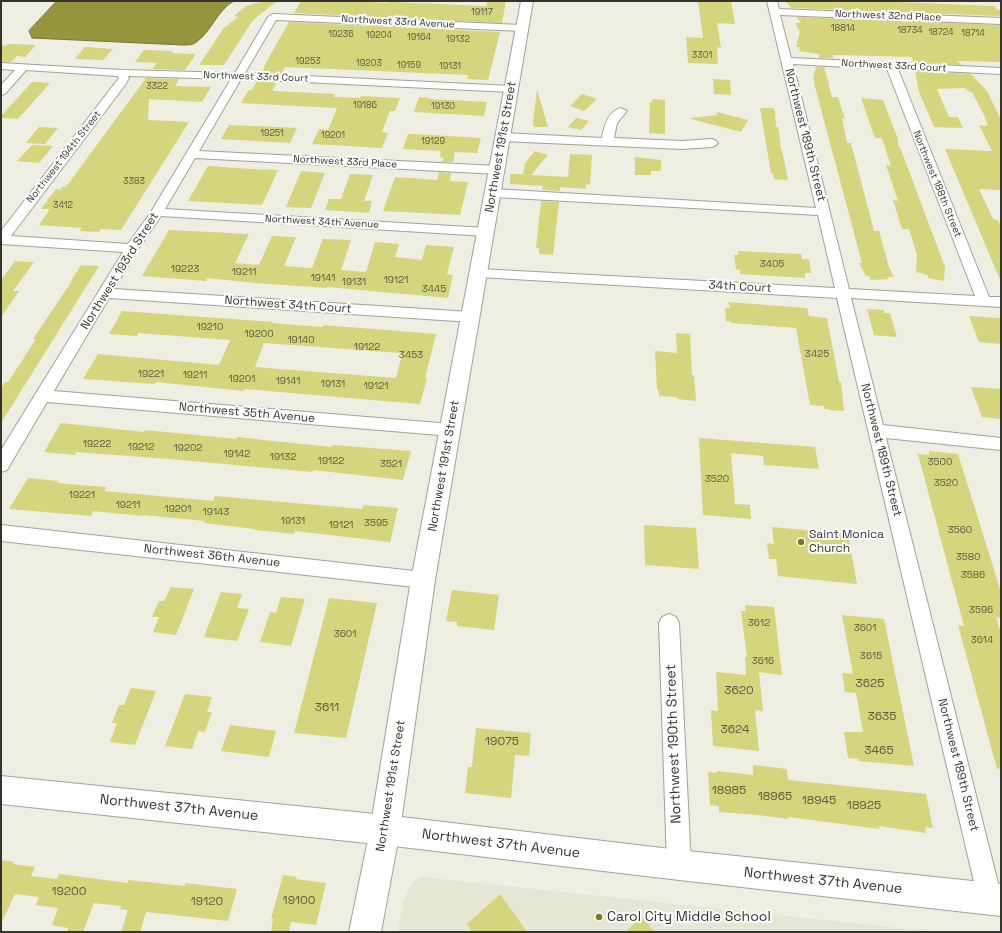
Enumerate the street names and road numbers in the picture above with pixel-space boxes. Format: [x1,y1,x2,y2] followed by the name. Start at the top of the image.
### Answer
[835,8,941,24] street label: Northwest 32nd Place
[341,13,455,31] street label: Northwest 33rd Avenue
[841,57,947,75] street label: Northwest 33rd Court
[781,67,829,203] street label: Northwest 189th Street
[203,69,309,85] street label: Northwest 33rd Court
[482,80,520,214] street label: Northwest 191st Street
[24,108,104,206] street label: Northwest 194th Street
[910,129,964,239] street label: Northwest 188th Street
[293,153,397,171] street label: Northwest 33rd Place
[78,210,162,332] street label: Northwest 193rd Street
[265,213,379,231] street label: Northwest 34th Avenue
[708,278,772,296] street label: 34th Court
[224,293,352,317] street label: Northwest 34th Court
[857,382,905,518] street label: Northwest 189th Street
[425,399,463,533] street label: Northwest 191st Street
[178,400,316,426] street label: Northwest 35th Avenue
[143,542,281,570] street label: Northwest 36th Avenue
[663,664,685,824] street label: Northwest 190th Street
[934,697,982,833] street label: Northwest 189th Street
[373,719,409,853] street label: Northwest 191st Street
[99,791,259,825] street label: Northwest 37th Avenue
[421,826,581,862] street label: Northwest 37th Avenue
[743,864,903,898] street label: Northwest 37th Avenue

